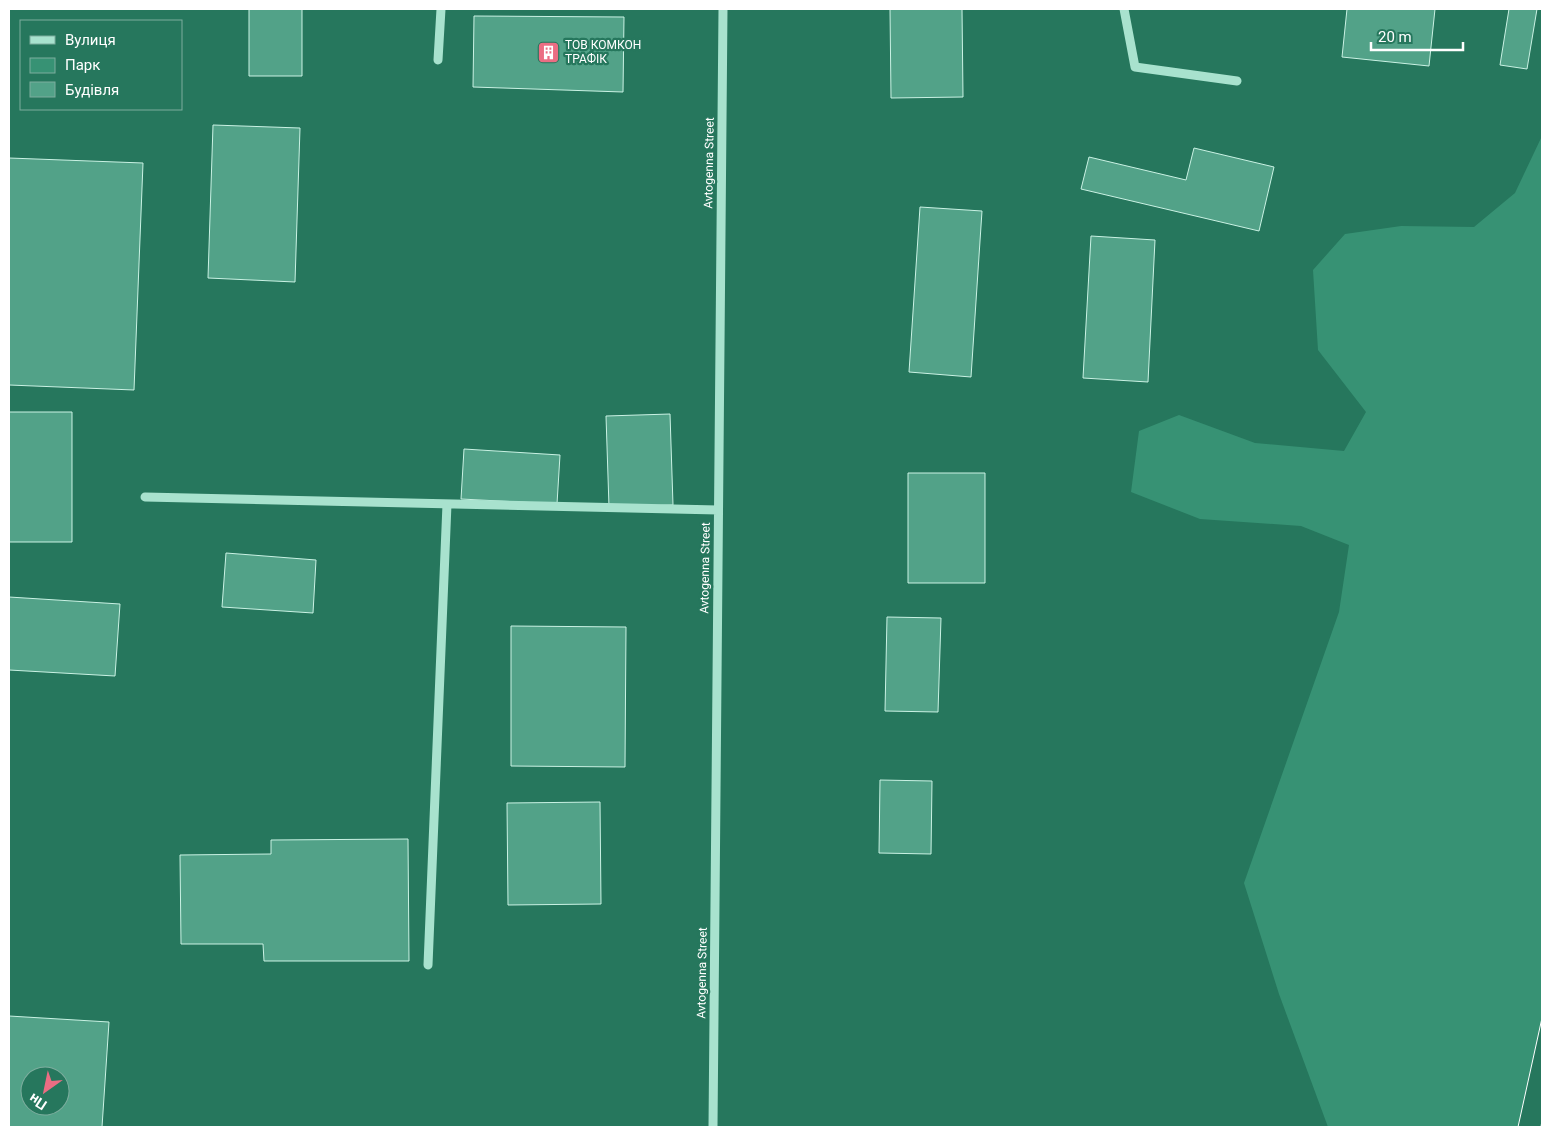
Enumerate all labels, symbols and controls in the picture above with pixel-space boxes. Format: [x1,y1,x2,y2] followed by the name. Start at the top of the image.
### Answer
[20,20,182,110] legend
[1371,20,1464,52] scale bar
[1378,28,1412,46] text: 20 m
[65,31,116,49] text: Вулиця
[565,38,641,66] place label: ТОВ КОМКОН ТРАФІК
[537,40,561,64] building icon: ТОВ КОМКОН ТРАФІК
[65,56,100,74] text: Парк
[65,81,119,99] text: Будівля
[701,117,717,209] street label: Avtogenna Street
[697,522,713,614] street label: Avtogenna Street
[694,927,710,1019] street label: Avtogenna Street
[20,1066,70,1116] north arrow
[26,1090,50,1113] text: Пн

